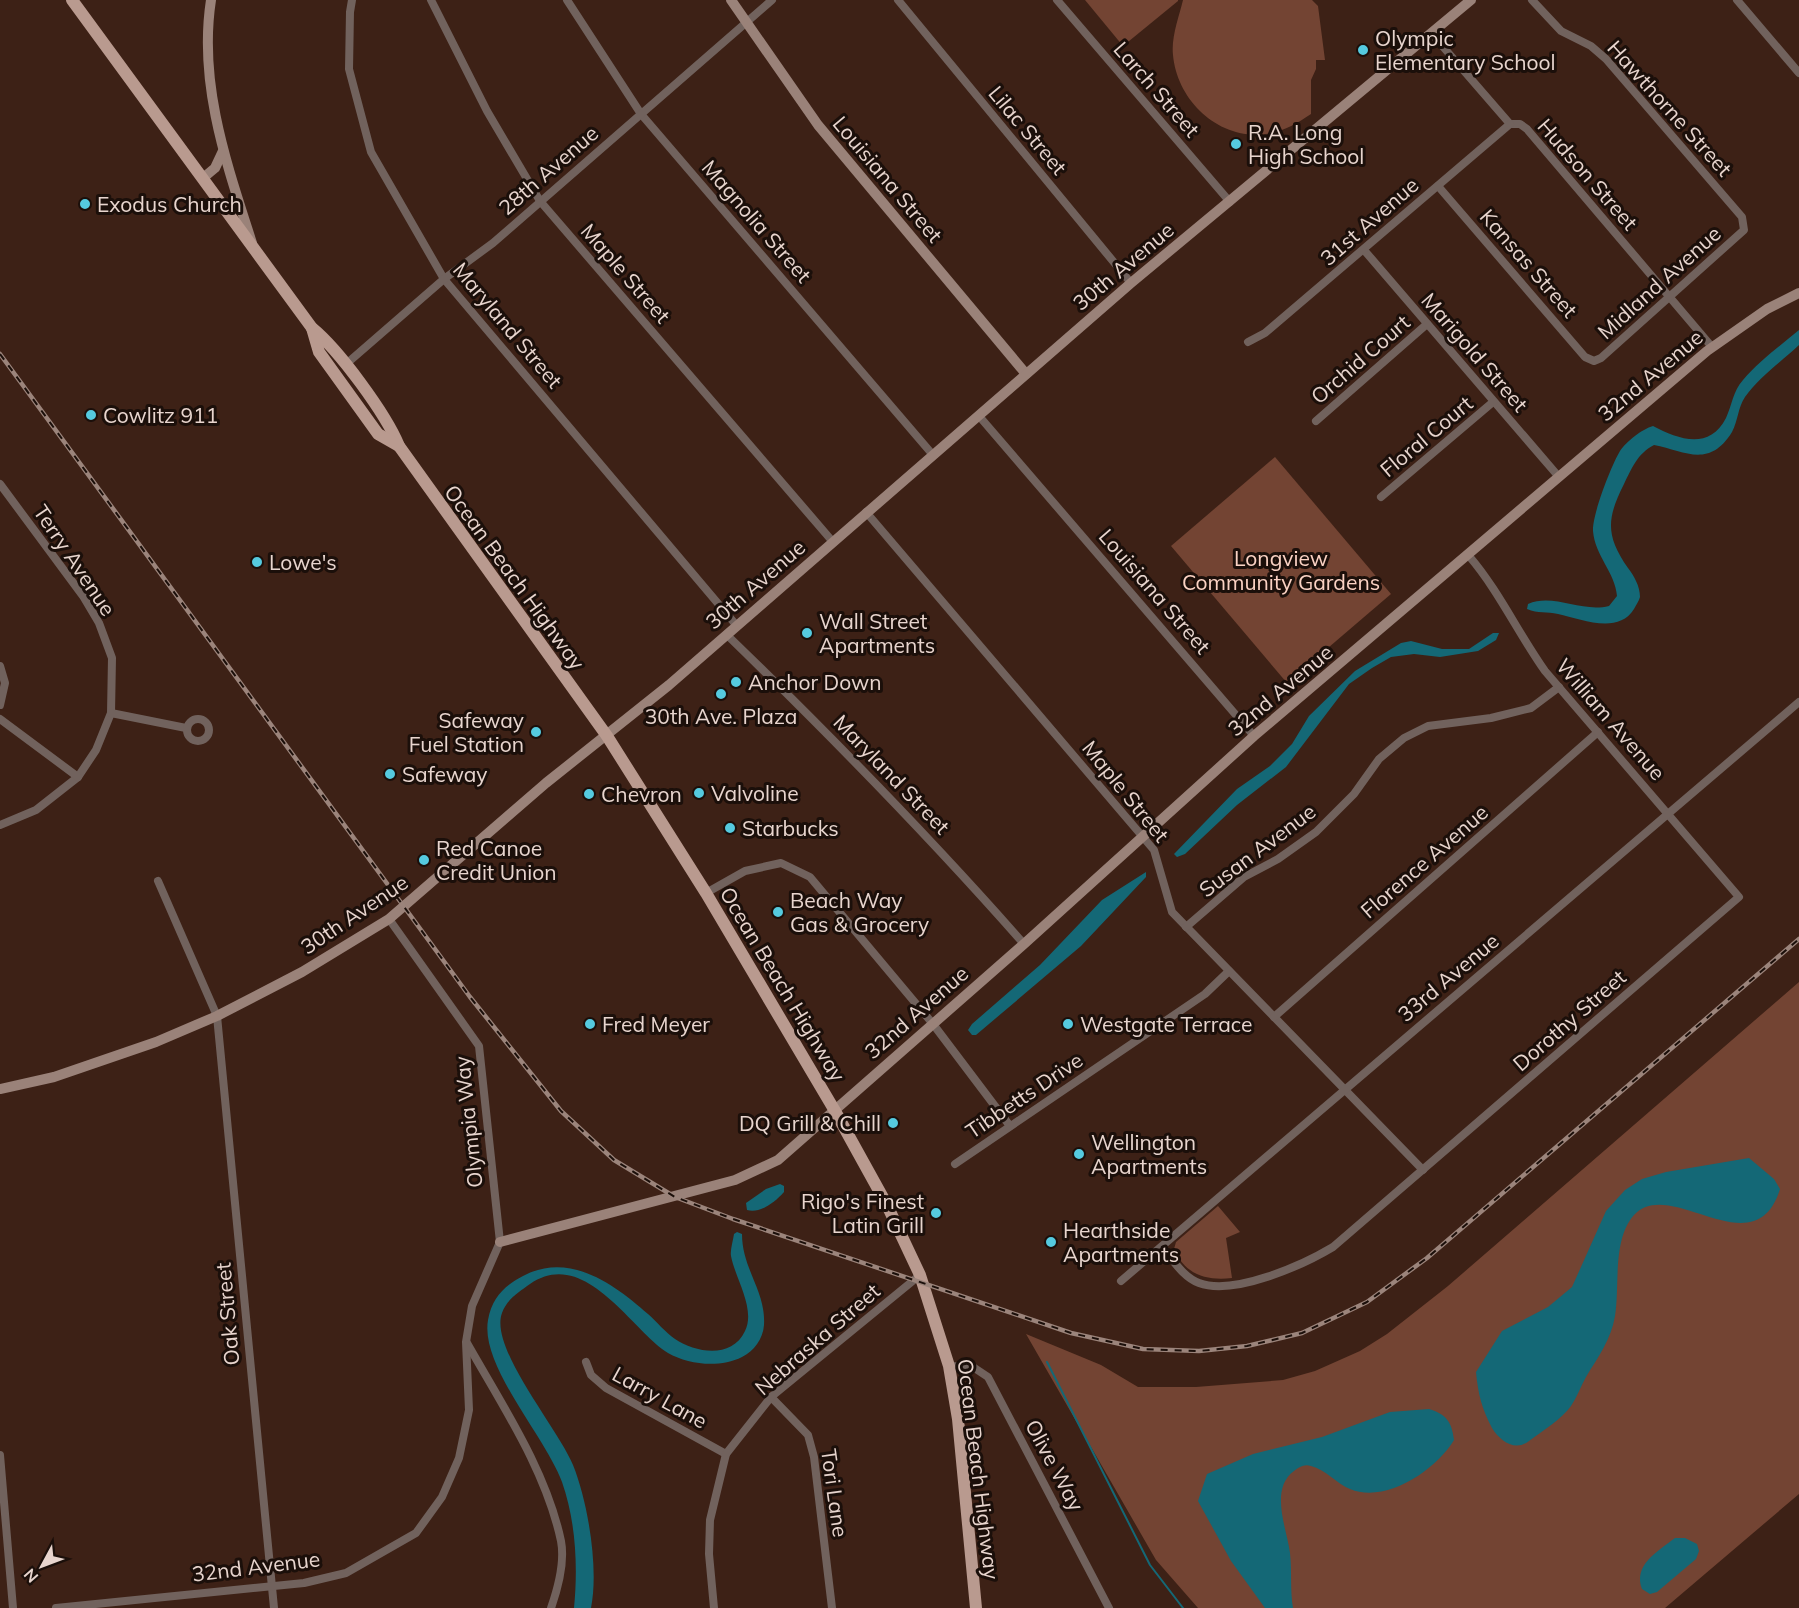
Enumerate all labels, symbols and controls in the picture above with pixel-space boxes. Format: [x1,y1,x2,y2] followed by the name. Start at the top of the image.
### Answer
[1375,25,1556,75] place label: Olympic Elementary School
[1602,35,1738,181] street label: Hawthorne Street
[1109,36,1205,142] street label: Larch Street
[1356,43,1370,57] marker: Olympic Elementary School
[983,80,1073,180] street label: Lilac Street
[828,111,948,247] street label: Louisiana Street
[1533,113,1643,235] street label: Hudson Street
[1248,119,1364,169] place label: R.A. Long High School
[493,120,603,220] street label: 28th Avenue
[1229,137,1243,151] marker: R.A. Long High School
[697,154,817,288] street label: Magnolia Street
[1315,171,1423,271] street label: 31st Avenue
[97,191,242,217] place label: Exodus Church
[78,197,92,211] marker: Exodus Church
[1475,203,1583,323] street label: Kansas Street
[1067,216,1179,316] street label: 30th Avenue
[576,218,676,328] street label: Maple Street
[1592,220,1726,344] street label: Midland Avenue
[448,257,568,393] street label: Maryland Street
[1416,287,1534,417] street label: Marigold Street
[1305,309,1415,409] street label: Orchid Court
[1592,324,1708,426] street label: 32nd Avenue
[1374,390,1478,482] street label: Floral Court
[103,402,218,428] place label: Cowlitz 911
[84,408,98,422] marker: Cowlitz 911
[439,479,591,675] street label: Ocean Beach Highway
[28,500,122,620] street label: Terry Avenue
[1094,523,1216,659] street label: Louisiana Street
[700,534,810,634] street label: 30th Avenue
[1182,545,1380,595] park label: Longview Community Gardens
[269,549,337,575] place label: Lowe's
[250,555,264,569] marker: Lowe's
[819,608,935,658] place label: Wall Street Apartments
[800,626,814,640] marker: Wall Street Apartments
[1222,639,1338,741] street label: 32nd Avenue
[1551,653,1671,785] street label: William Avenue
[748,669,882,695] place label: Anchor Down
[729,675,743,689] marker: Anchor Down
[714,687,728,701] marker: 30th Ave. Plaza
[645,703,797,729] place label: 30th Ave. Plaza
[409,707,524,757] place label: Safeway Fuel Station
[828,709,956,839] street label: Maryland Street
[529,725,543,739] marker: Safeway Fuel Station
[1077,735,1175,847] street label: Maple Street
[402,761,487,787] place label: Safeway
[383,767,397,781] marker: Safeway
[711,780,799,806] place label: Valvoline
[601,781,682,807] place label: Chevron
[692,786,706,800] marker: Valvoline
[582,787,596,801] marker: Chevron
[1194,798,1320,902] street label: Susan Avenue
[1355,799,1493,923] street label: Florence Avenue
[742,815,839,841] place label: Starbucks
[723,821,737,835] marker: Starbucks
[436,835,557,885] place label: Red Canoe Credit Union
[417,853,431,867] marker: Red Canoe Credit Union
[296,869,412,959] street label: 30th Avenue
[715,882,851,1086] street label: Ocean Beach Highway
[790,887,929,937] place label: Beach Way Gas & Grocery
[771,905,785,919] marker: Beach Way Gas & Grocery
[1392,927,1504,1027] street label: 33rd Avenue
[859,960,973,1064] street label: 32nd Avenue
[1507,964,1631,1076] street label: Dorothy Street
[602,1011,710,1037] place label: Fred Meyer
[1080,1011,1252,1037] place label: Westgate Terrace
[583,1017,597,1031] marker: Fred Meyer
[1061,1017,1075,1031] marker: Westgate Terrace
[961,1046,1087,1144] street label: Tibbetts Drive
[448,1055,488,1189] street label: Olympia Way
[739,1110,881,1136] place label: DQ Grill & Chill
[886,1116,900,1130] marker: DQ Grill & Chill
[1091,1129,1207,1179] place label: Wellington Apartments
[1072,1147,1086,1161] marker: Wellington Apartments
[801,1188,924,1238] place label: Rigo's Finest Latin Grill
[929,1206,943,1220] marker: Rigo's Finest Latin Grill
[1063,1217,1179,1267] place label: Hearthside Apartments
[1044,1235,1058,1249] marker: Hearthside Apartments
[210,1261,244,1367] street label: Oak Street
[749,1278,885,1400] street label: Nebraska Street
[953,1357,1005,1581] street label: Ocean Beach Highway
[608,1360,712,1434] street label: Larry Lane
[1020,1415,1090,1515] street label: Olive Way
[816,1447,854,1539] street label: Tori Lane
[12,1536,72,1596] north arrow
[191,1545,321,1587] street label: 32nd Avenue
[19,1565,42,1587] text: N

